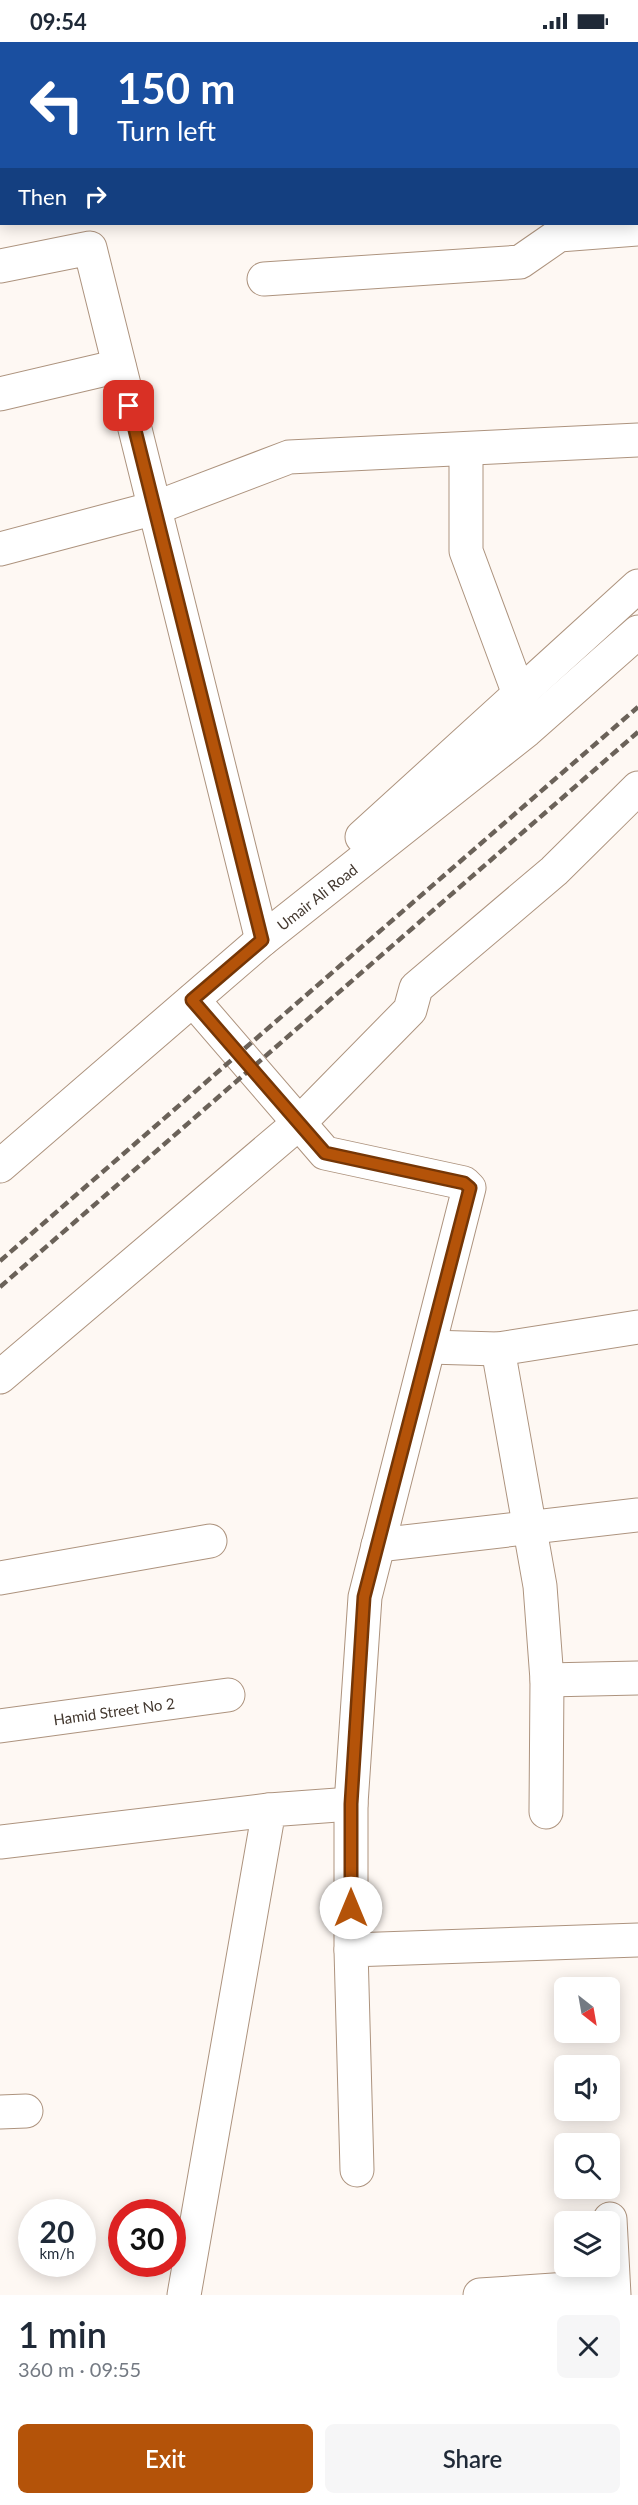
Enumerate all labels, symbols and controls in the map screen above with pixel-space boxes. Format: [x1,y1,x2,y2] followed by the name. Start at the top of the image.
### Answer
[30,8,87,35] text: 09:54
[117,63,235,113] text: 150 m
[18,66,96,144] icon: left
[117,114,216,147] text: Turn left
[79,180,112,213] icon: right
[18,183,67,210] text: Then
[103,380,154,431] pin
[112,389,145,422] icon: arrive
[273,860,361,934] street label: Umair Ali Road
[52,1694,176,1728] street label: Hamid Street No 2
[319,1876,383,1940] position arrow
[554,1977,620,2043] north arrow
[554,1977,620,2277] map controls
[554,2055,620,2121] button: sound
[554,2133,620,2199] button: search
[108,2199,186,2277] speed limit sign: 30
[554,2211,620,2277] button: layers
[40,2213,74,2249] text: 20
[39,2244,75,2262] text: km/h
[18,2312,107,2356] text: 1 min
[557,2315,620,2378] button: close
[18,2357,141,2381] text: 360 m · 09:55
[18,2424,313,2493] button: Exit
[325,2424,620,2493] button: Share

